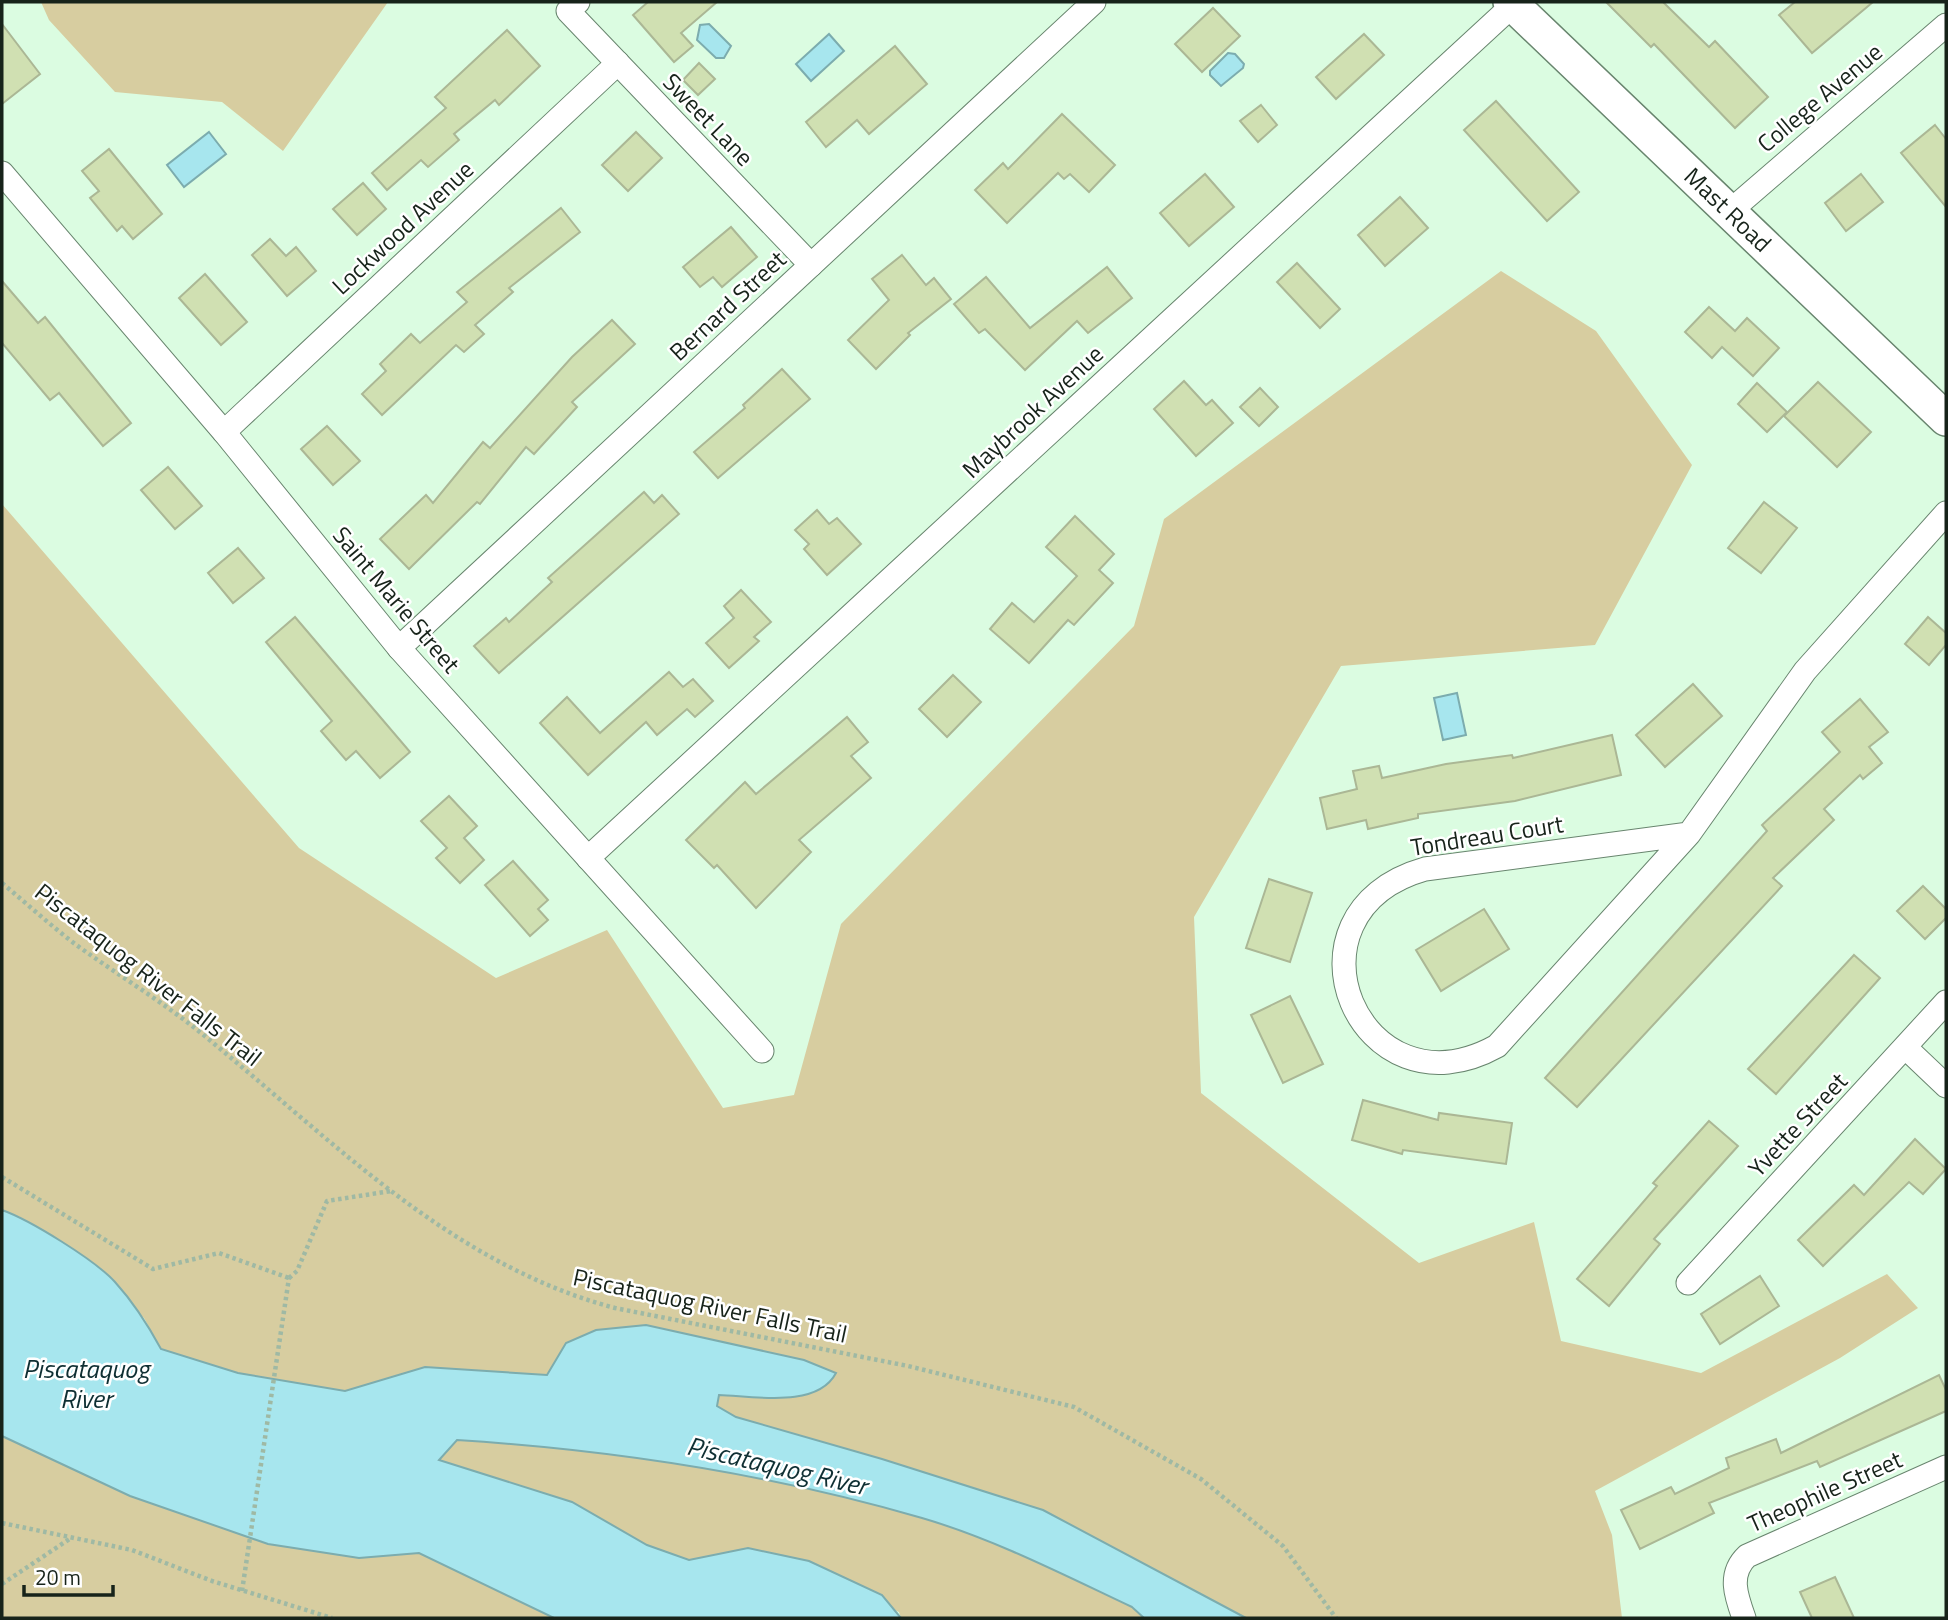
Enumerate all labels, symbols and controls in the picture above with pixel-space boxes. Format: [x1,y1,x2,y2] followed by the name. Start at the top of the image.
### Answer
[1749,34,1890,160] street label: College Avenue
[655,65,762,174] street label: Sweet Lane
[323,152,481,303] street label: Lockwood Avenue
[1676,159,1780,260] street label: Mast Road
[661,241,794,369] street label: Bernard Street
[954,336,1111,486] street label: Maybrook Avenue
[325,518,469,681] street label: Saint Marie Street
[1408,805,1566,865] street label: Tondreau Court
[27,874,270,1074] street label: Piscataquog River Falls Trail
[1739,1064,1856,1185] street label: Yvette Street
[570,1258,851,1352] street label: Piscataquog River Falls Trail
[23,1349,152,1418] water label: Piscataquog River
[683,1426,874,1506] water label: Piscataquog River
[1741,1441,1908,1541] street label: Theophile Street
[24,1554,114,1598] scale bar
[35,1561,81,1593] text: 20 m

